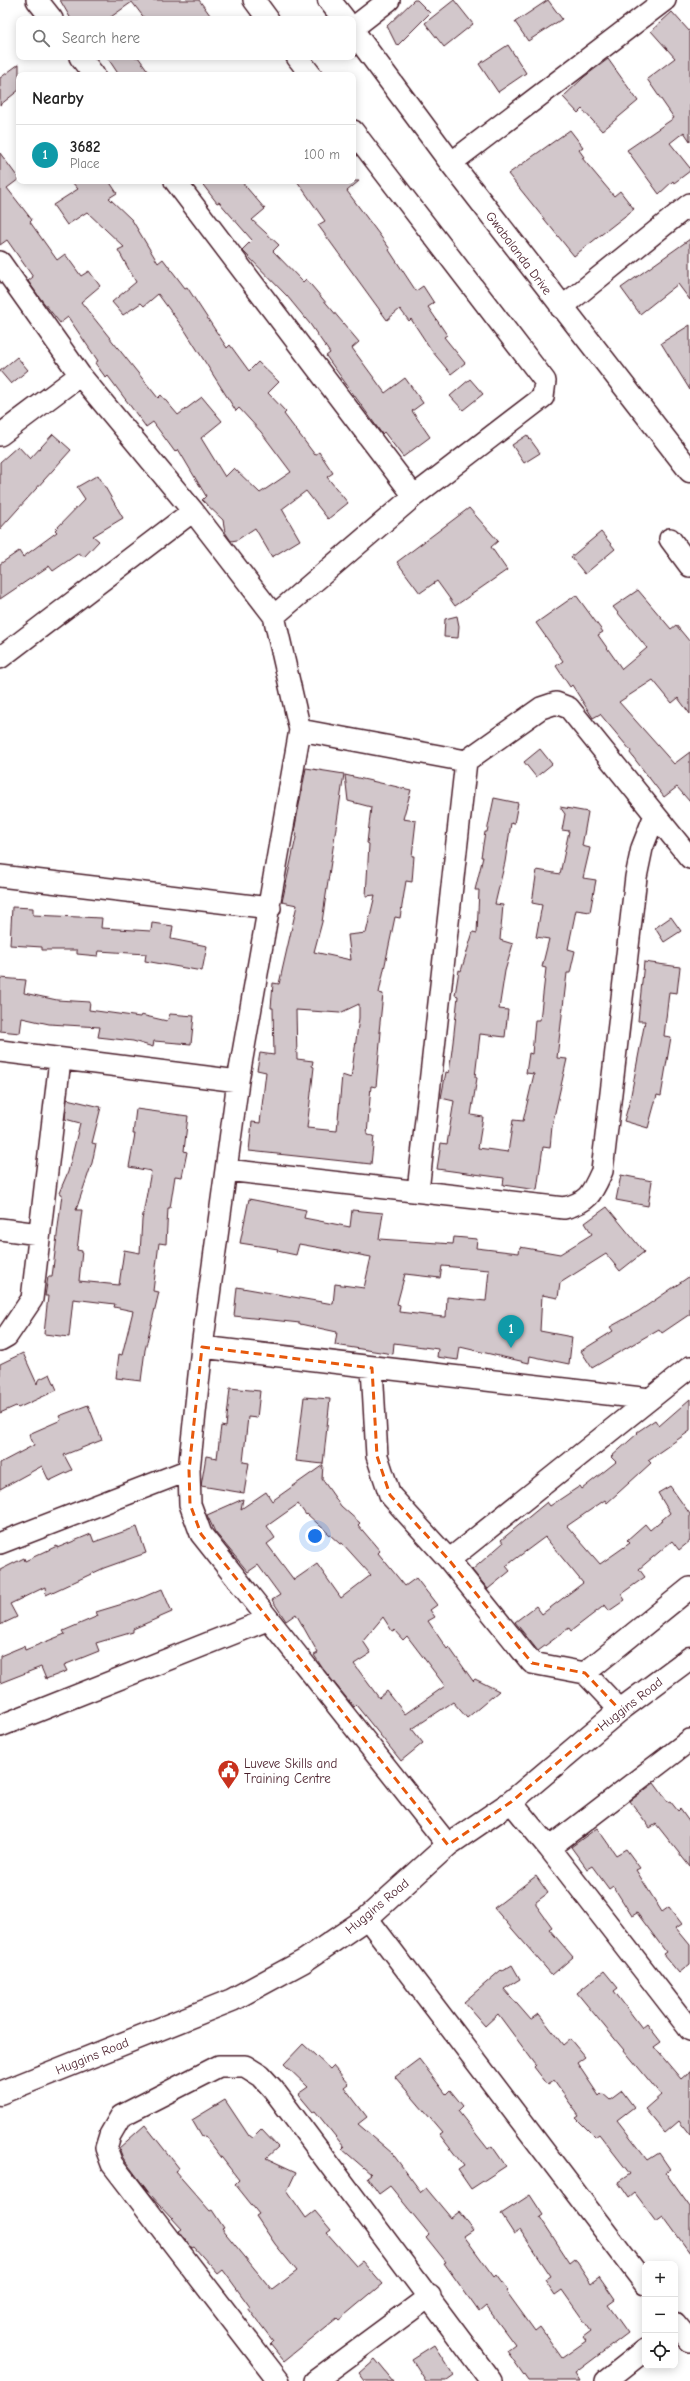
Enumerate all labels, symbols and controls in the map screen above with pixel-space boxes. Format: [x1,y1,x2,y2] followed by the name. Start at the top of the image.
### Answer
[16,16,356,60] search box
[30,27,52,49] icon: search
[62,29,140,47] text: Search here
[32,89,83,108] text: Nearby
[70,138,100,156] text: 3682
[42,147,48,162] text: 1
[304,147,340,162] text: 100 m
[70,156,100,171] text: Place
[483,209,555,298] street label: Gwabalanda Drive
[498,1315,524,1348] pin: 1
[305,1526,325,1546] your location
[595,1674,665,1734] street label: Huggins Road
[244,1756,337,1786] place label: Luveve Skills and Training Centre
[215,1757,241,1790] public building icon: Luveve Skills and Training Centre
[342,1875,412,1937] street label: Huggins Road
[53,2034,131,2078] street label: Huggins Road
[642,2261,678,2369] map controls
[642,2261,678,2297] button: +
[642,2297,678,2333] button: −
[642,2333,678,2369] button: locate

